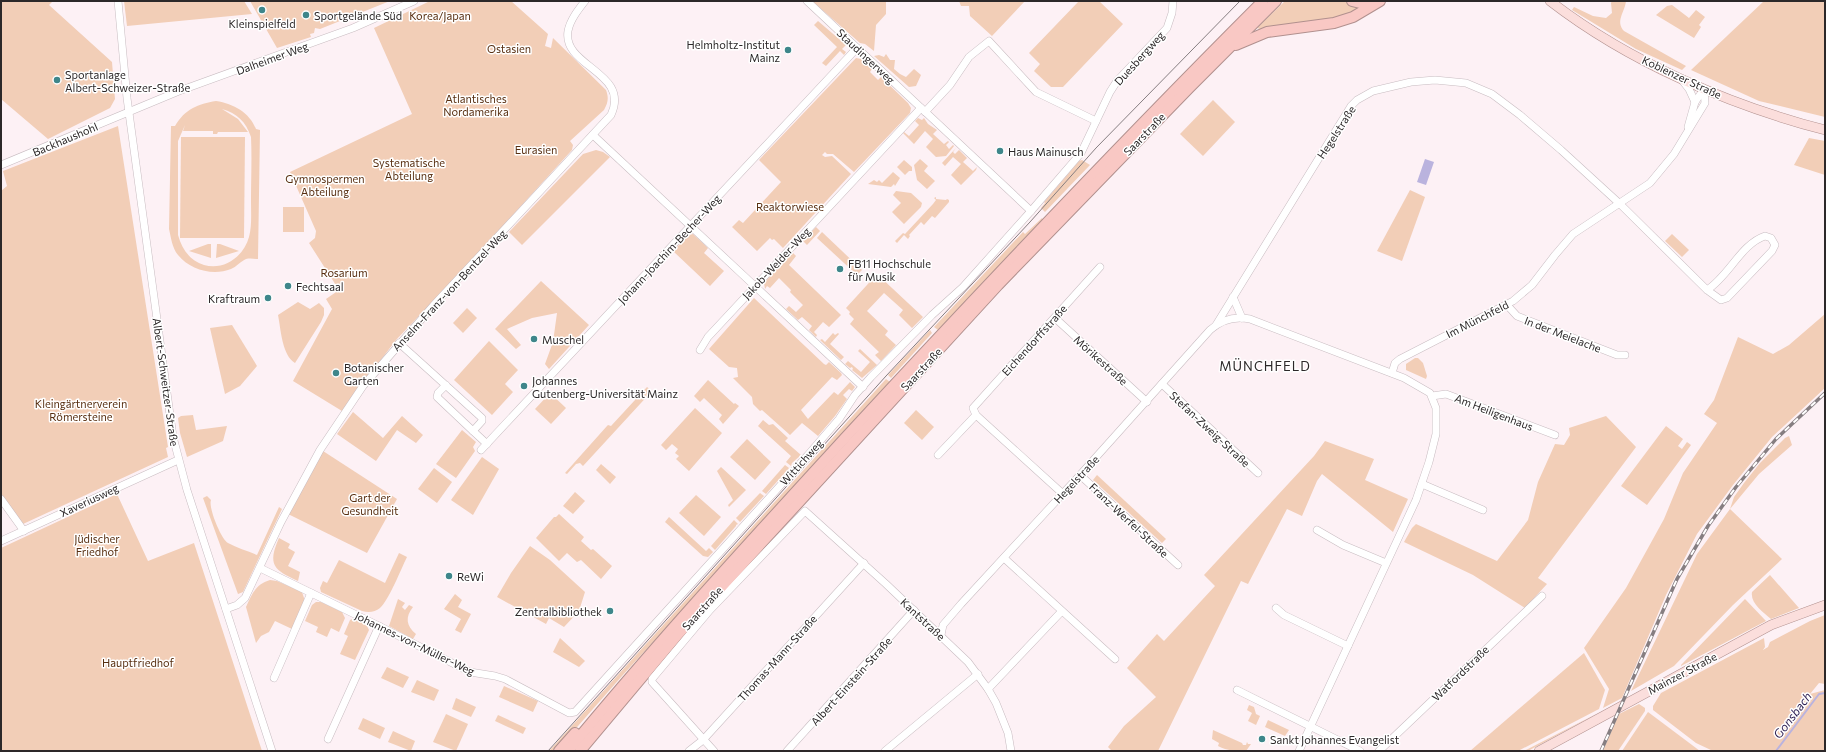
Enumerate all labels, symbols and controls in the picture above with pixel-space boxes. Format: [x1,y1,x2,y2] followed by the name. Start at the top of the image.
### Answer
[257,5,267,15] marker: Kleinspielfeld
[314,9,402,22] place label: Sportgelände Süd
[409,9,471,23] park label: Korea/Japan
[301,10,311,20] marker: Sportgelände Süd
[228,17,296,30] place label: Kleinspielfeld
[834,26,898,86] street label: Staudingerweg
[1111,28,1167,88] street label: Duesbergweg
[686,38,781,64] place label: Helmholtz-Institut Mainz
[234,39,310,77] street label: Dalheimer Weg
[487,42,531,55] park label: Ostasien
[783,45,793,55] marker: Helmholtz-Institut Mainz
[1640,53,1724,101] street label: Koblenzer Straße
[65,68,190,94] place label: Sportanlage Albert-Schweizer-Straße
[52,75,62,85] marker: Sportanlage Albert-Schweizer-Straße
[443,92,509,118] park label: Atlantisches Nordamerika
[1314,103,1358,161] street label: Hegelstraße
[1121,110,1168,158] street label: Saarstraße
[31,119,99,159] street label: Backhaushohl
[515,143,557,156] park label: Eurasien
[1008,145,1083,158] place label: Haus Mainusch
[995,146,1005,156] marker: Haus Mainusch
[373,156,445,182] park label: Systematische Abteilung
[285,172,365,198] park label: Gymnospermen Abteilung
[615,192,724,307] street label: Johann-Joachim-Becher-Weg
[756,200,824,213] park label: Reaktorwiese
[739,224,813,302] street label: Jakob-Welder-Weg
[389,227,509,353] street label: Anselm-Franz-von-Bentzel-Weg
[848,257,931,283] place label: FB11 Hochschule für Musik
[835,264,845,274] marker: FB11 Hochschule für Musik
[320,266,368,279] park label: Rosarium
[296,280,343,293] place label: Fechtsaal
[283,281,293,291] marker: Fechtsaal
[208,292,260,305] place label: Kraftraum
[263,293,273,303] marker: Kraftraum
[1444,298,1510,340] street label: Im Münchfeld
[999,302,1069,378] street label: Eichendorffstraße
[1523,313,1603,355] street label: In der Meielache
[151,317,181,447] street label: Albert-Schweitzer-Straße
[1071,332,1131,388] street label: Mörikestraße
[542,333,584,346] place label: Muschel
[529,334,539,344] marker: Muschel
[898,345,944,393] street label: Saarstraße
[1219,358,1311,374] district label: MÜNCHFELD
[344,361,405,387] place label: Botanischer Garten
[331,368,341,378] marker: Botanischer Garten
[532,374,678,400] place label: Johannes Gutenberg-Universität Mainz
[519,381,529,391] marker: Johannes Gutenberg-Universität Mainz
[1167,388,1253,470] street label: Stefan-Zweig-Straße
[1453,391,1535,433] street label: Am Heiligenhaus
[35,397,127,423] park label: Kleingärtnerverein Römersteine
[777,436,825,488] street label: Wittichweg
[1051,452,1102,506] street label: Hegelstraße
[1087,480,1171,560] street label: Franz-Werfel-Straße
[58,481,120,519] street label: Xaveriusweg
[341,491,399,517] park label: Gart der Gesundheit
[74,532,120,558] park label: Jüdischer Friedhof
[457,570,484,583] place label: ReWi
[444,571,454,581] marker: ReWi
[679,583,725,632] street label: Saarstraße
[898,595,948,643] street label: Kantstraße
[515,605,602,618] place label: Zentralbibliothek
[605,606,615,616] marker: Zentralbibliothek
[353,608,477,679] street label: Johannes-von-Müller-Weg
[735,612,819,704] street label: Thomas-Mann-Straße
[808,634,894,728] street label: Albert-Einstein-Straße
[1429,642,1491,703] street label: Watfordstraße
[1645,649,1719,697] street label: Mainzer Straße
[102,656,175,669] park label: Hauptfriedhof
[1770,689,1814,741] water label: Gonsbach
[1270,733,1400,747] place label: Sankt Johannes Evangelist
[1257,734,1267,744] marker: Sankt Johannes Evangelist

